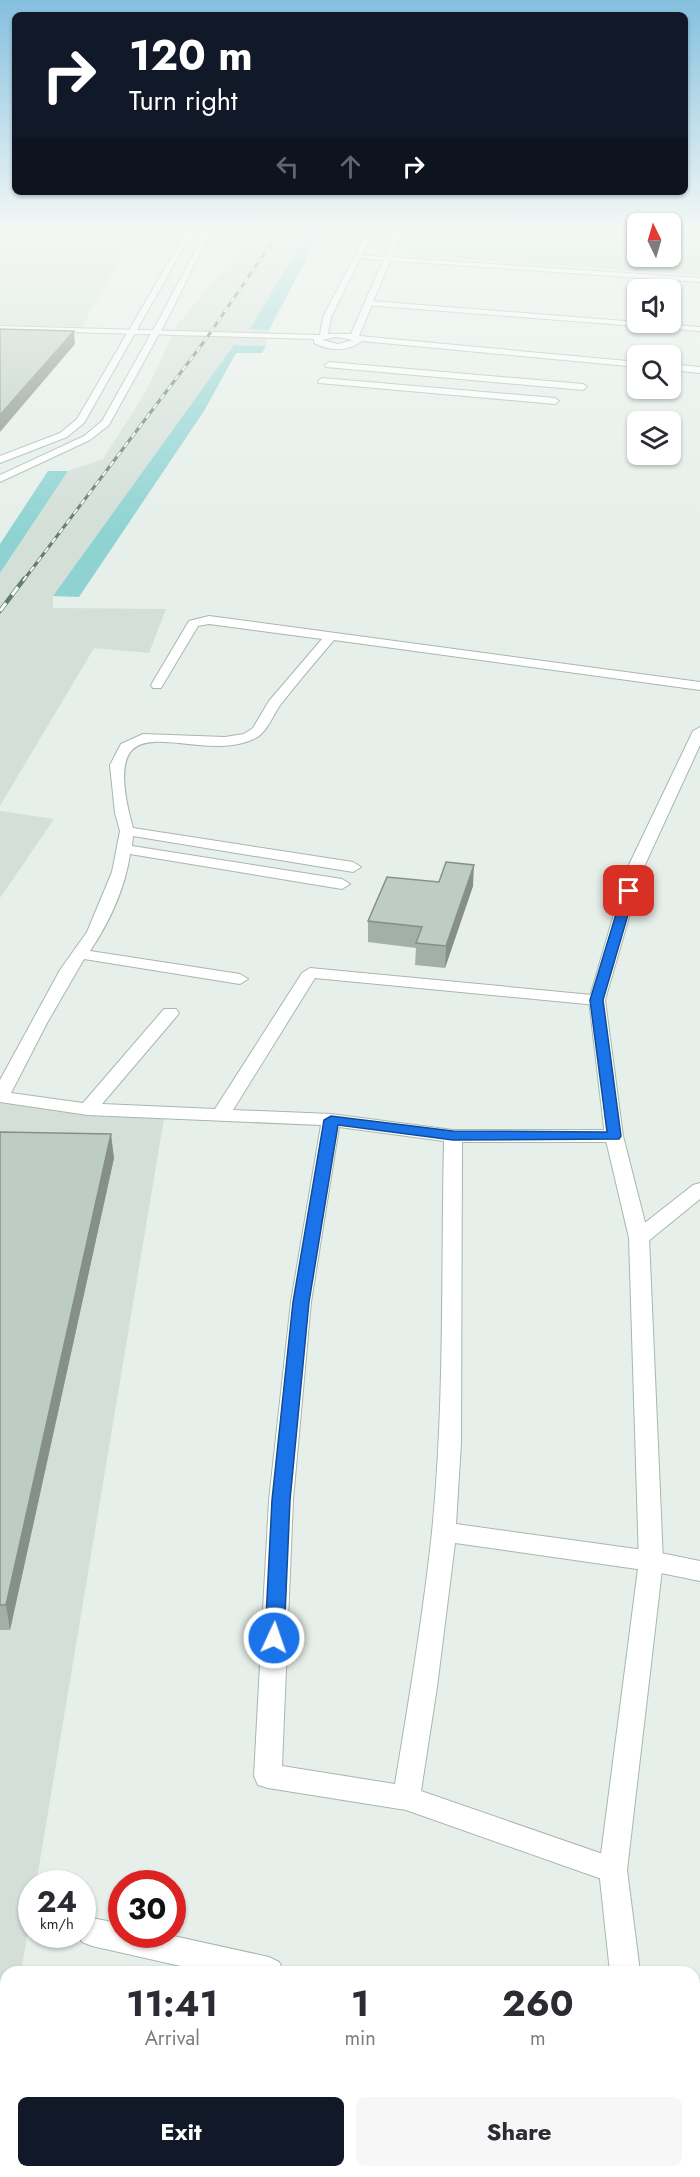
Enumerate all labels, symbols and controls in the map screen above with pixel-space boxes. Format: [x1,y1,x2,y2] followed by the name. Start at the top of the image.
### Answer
[129,25,253,86] text: 120 m
[30,36,108,114] icon: right
[129,81,237,120] text: Turn right
[271,150,304,183] icon: left
[334,150,367,183] icon: ahead
[397,150,430,183] icon: right
[627,213,681,267] north arrow
[627,213,681,465] map controls
[627,279,681,333] button: sound
[627,345,681,399] button: search
[627,411,681,465] button: layers
[603,865,654,916] pin
[612,874,645,907] icon: arrive
[242,1606,306,1670] position arrow
[108,1870,186,1948] speed limit sign: 30
[37,1880,77,1923] text: 24
[40,1913,74,1935] text: km/h
[126,1977,218,2029] text: 11:41
[351,1977,369,2029] text: 1
[502,1977,574,2029] text: 260
[145,2024,200,2053] text: Arrival
[344,2024,376,2053] text: min
[530,2024,546,2053] text: m
[18,2097,344,2166] button: Exit
[356,2097,682,2166] button: Share

